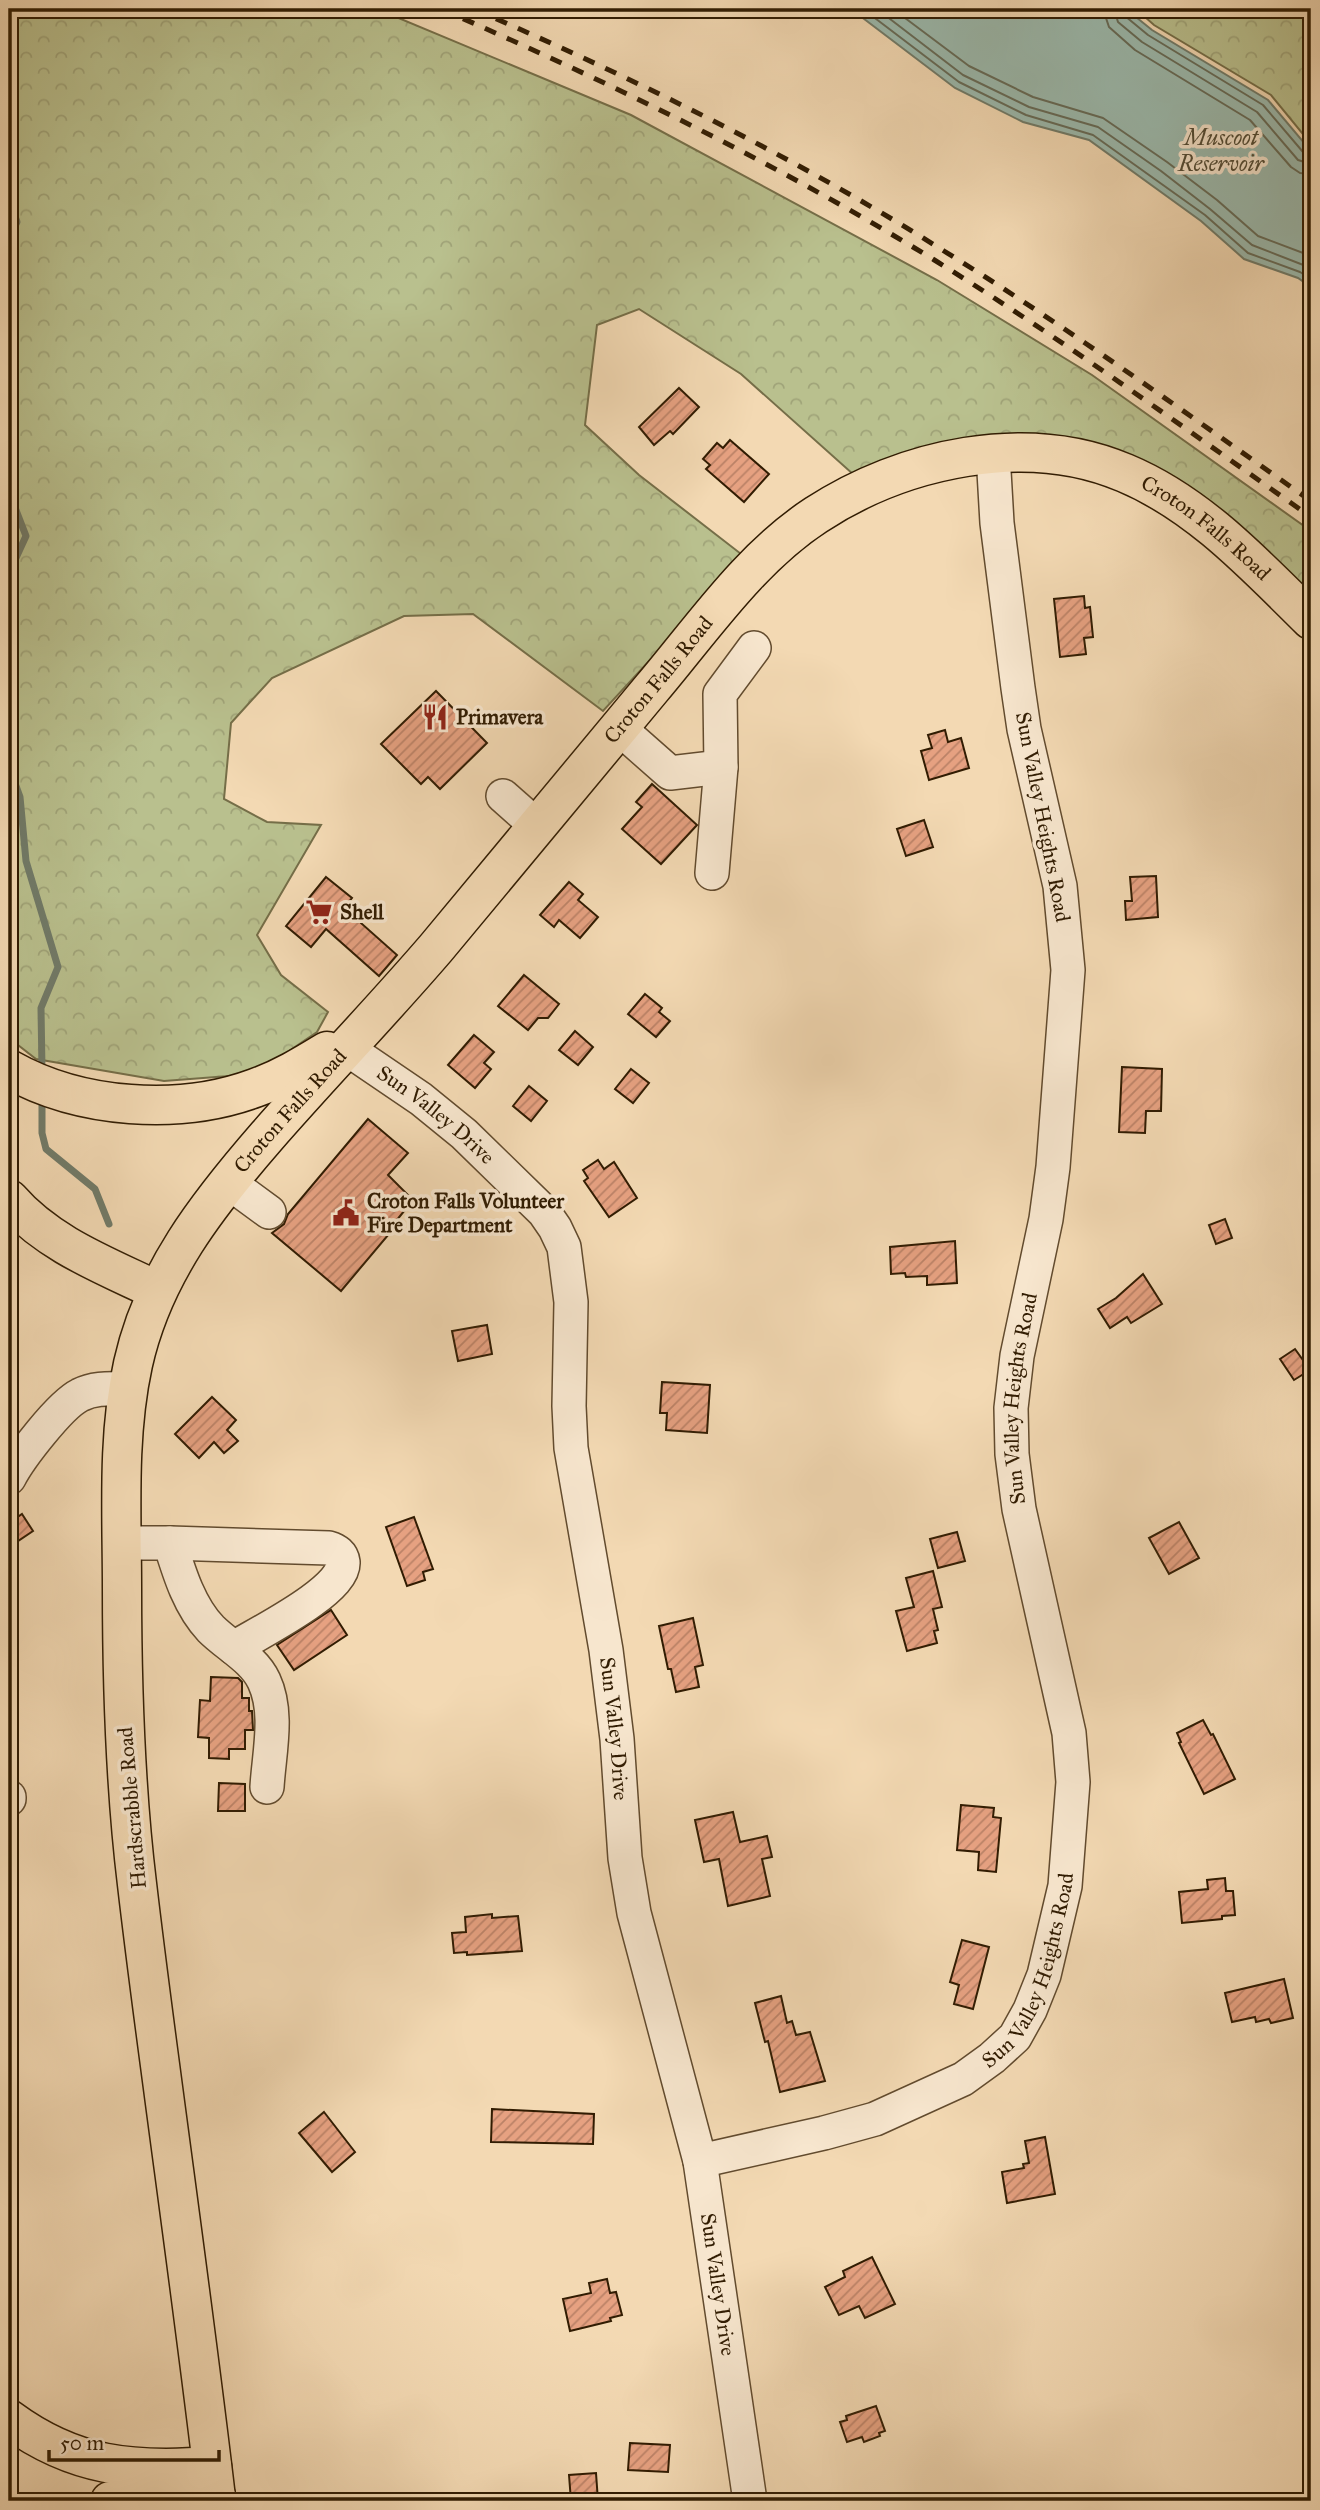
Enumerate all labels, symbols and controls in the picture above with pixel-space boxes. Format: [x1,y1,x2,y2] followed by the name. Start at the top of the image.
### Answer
[1177,123,1265,177] water label: Muscoot Reservoir
[1137,470,1276,586] street label: Croton Falls Road
[598,610,719,749] street label: Croton Falls Road
[420,702,450,732] restaurant icon: Primavera
[456,704,544,730] place label: Primavera
[1010,710,1076,925] street label: Sun Valley Heights Road
[304,897,334,927] supermarket icon: Shell
[340,899,385,925] place label: Shell
[228,1043,352,1178] street label: Croton Falls Road
[372,1060,500,1170] street label: Sun Valley Drive
[367,1188,565,1238] place label: Croton Falls Volunteer Fire Department
[331,1198,361,1228] public building icon: Croton Falls Volunteer Fire Department
[998,1290,1043,1506] street label: Sun Valley Heights Road
[594,1656,634,1801] street label: Sun Valley Drive
[112,1725,152,1890] street label: Hardscrabble Road
[977,1871,1079,2074] street label: Sun Valley Heights Road
[695,2211,742,2358] street label: Sun Valley Drive
[49,2419,219,2463] scale bar
[60,2430,105,2456] text: 50 m

